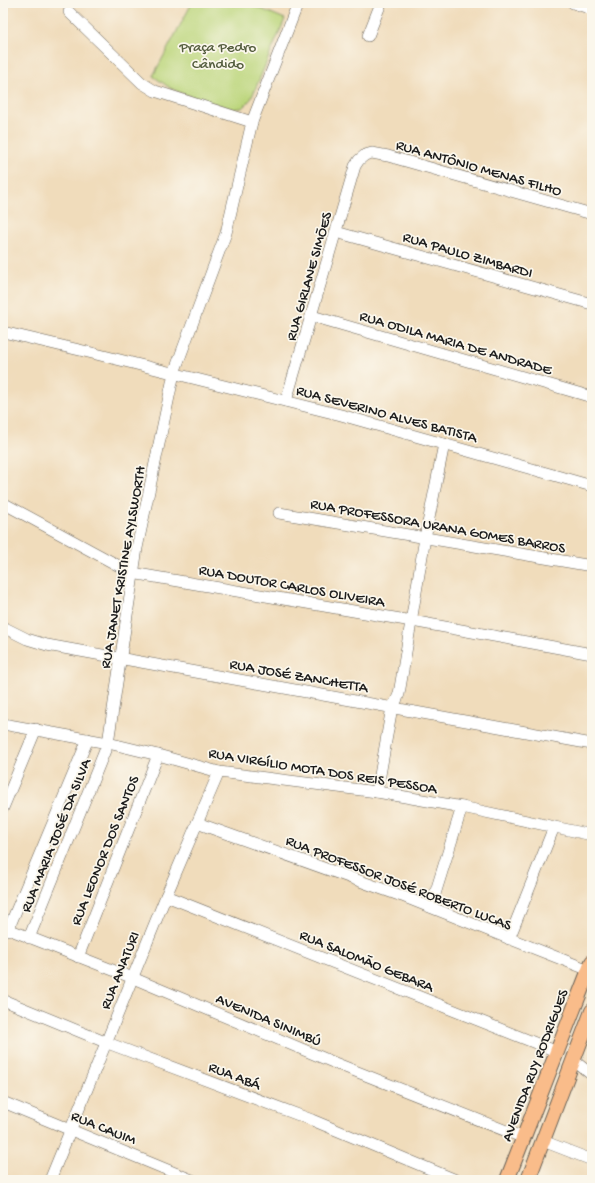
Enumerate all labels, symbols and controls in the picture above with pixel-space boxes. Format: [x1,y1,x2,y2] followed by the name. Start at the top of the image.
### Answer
[179,39,257,74] park label: Praça Pedro Cândido
[393,137,563,201] street label: RUA ANTÔNIO MENAS FILHO
[283,210,337,343] street label: RUA GIRLANE SIMÕES
[400,229,534,283] street label: RUA PAULO ZIMBARDI
[357,308,554,380] street label: RUA ODILA MARIA DE ANDRADE
[294,382,480,448] street label: RUA SEVERINO ALVES BATISTA
[97,464,151,670] street label: RUA JANET KRISTINE AYLSWORTH
[309,496,567,558] street label: RUA PROFESSORA URANA GOMES BARROS
[197,562,387,612] street label: RUA DOUTOR CARLOS OLIVEIRA
[228,656,371,698] street label: RUA JOSÉ ZANCHETTA
[207,745,439,799] street label: RUA VIRGÍLIO MOTA DOS REIS PESSOA
[18,755,96,915] street label: RUA MARIA JOSÉ DA SILVA
[68,773,144,928] street label: RUA LEONOR DOS SANTOS
[283,832,514,935] street label: RUA PROFESSOR JOSÉ ROBERTO LUCAS
[297,927,437,997] street label: RUA SALOMÃO GEBARA
[97,929,145,1012] street label: RUA ANATURI
[498,987,573,1144] street label: AVENIDA RUY RODRIGUES
[213,991,324,1051] street label: AVENIDA SINIMBÚ
[206,1059,264,1095] street label: RUA ABÁ
[68,1108,139,1150] street label: RUA CAUIM

